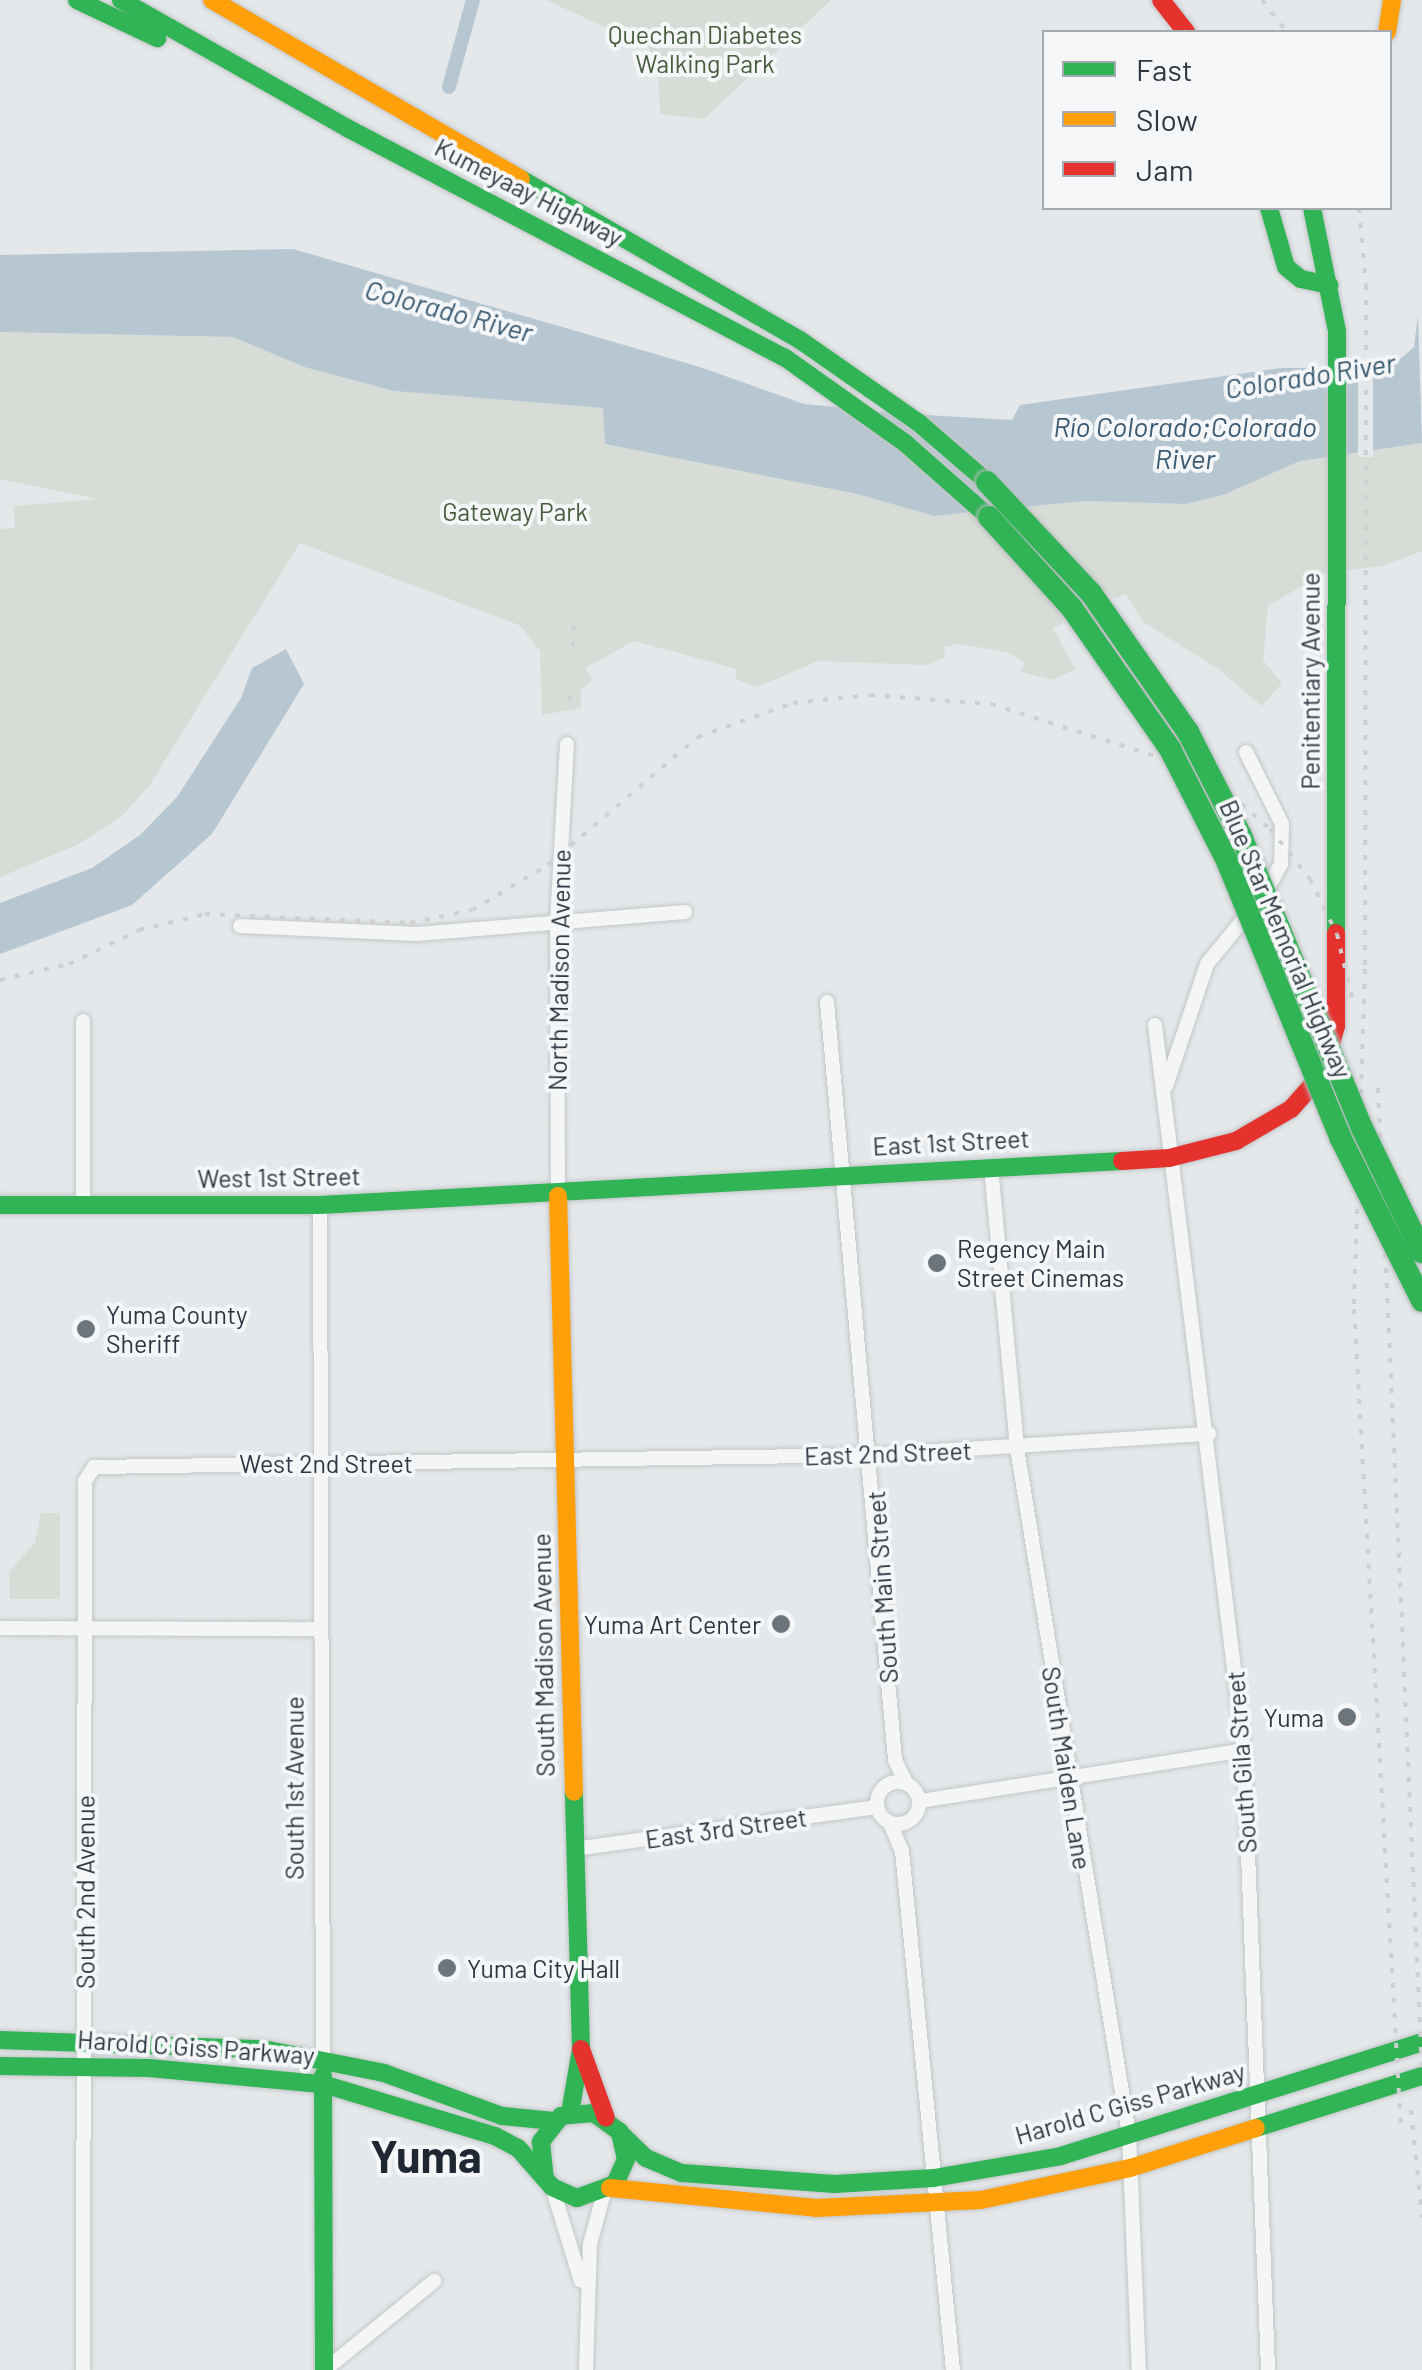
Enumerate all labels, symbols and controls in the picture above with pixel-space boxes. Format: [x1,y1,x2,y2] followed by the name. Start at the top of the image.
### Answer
[608,20,802,79] park label: Quechan Diabetes Walking Park
[1042,30,1392,210] legend
[1136,51,1193,87] text: Fast
[1136,101,1198,137] text: Slow
[430,132,628,252] street label: Kumeyaay Highway
[1136,151,1193,187] text: Jam
[362,271,536,349] water label: Colorado River
[1222,345,1398,405] water label: Colorado River
[1053,409,1317,475] water label: Río Colorado;Colorado River
[442,496,588,526] park label: Gateway Park
[1295,572,1325,790] street label: Penitentiary Avenue
[1214,795,1358,1083] street label: Blue Star Memorial Highway
[542,849,576,1091] street label: North Madison Avenue
[872,1123,1030,1161] street label: East 1st Street
[197,1161,361,1193] street label: West 1st Street
[957,1234,1124,1293] place label: Regency Main Street Cinemas
[926,1252,948,1274] marker: Regency Main Street Cinemas
[106,1300,248,1359] place label: Yuma County Sheriff
[75,1318,97,1340] marker: Yuma County Sheriff
[804,1435,972,1471] street label: East 2nd Street
[239,1448,413,1478] street label: West 2nd Street
[860,1490,904,1684] street label: South Main Street
[526,1533,560,1777] street label: South Madison Avenue
[584,1609,761,1639] place label: Yuma Art Center
[770,1613,792,1635] marker: Yuma Art Center
[1036,1664,1098,1872] street label: South Maiden Lane
[1220,1670,1262,1854] street label: South Gila Street
[279,1696,309,1880] street label: South 1st Avenue
[1264,1702,1324,1732] place label: Yuma
[1334,1704,1360,1730] marker: Yuma
[70,1795,100,1989] street label: South 2nd Avenue
[643,1802,809,1854] street label: East 3rd Street
[467,1953,620,1983] place label: Yuma City Hall
[436,1957,458,1979] marker: Yuma City Hall
[76,2024,316,2070] street label: Harold C Giss Parkway
[1012,2056,1248,2150] street label: Harold C Giss Parkway
[370,2129,482,2183] district label: Yuma

